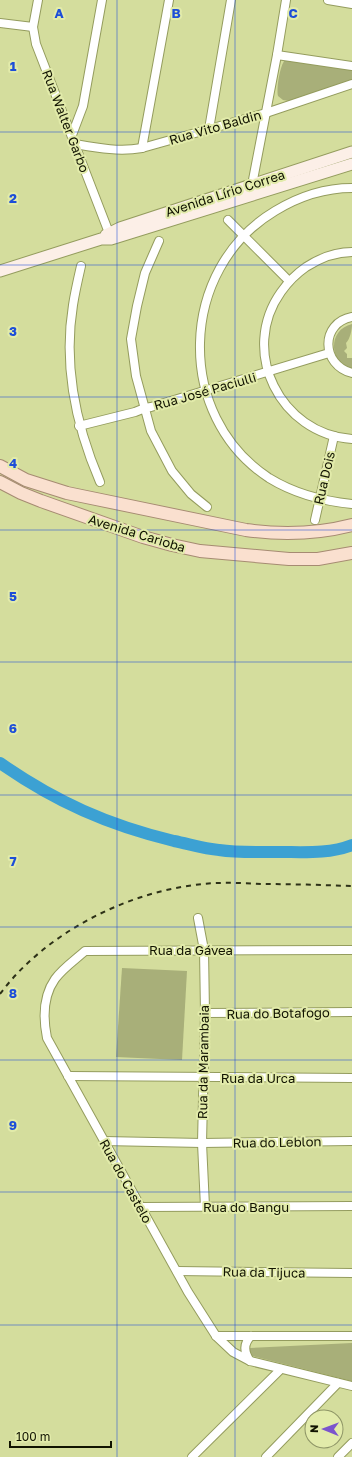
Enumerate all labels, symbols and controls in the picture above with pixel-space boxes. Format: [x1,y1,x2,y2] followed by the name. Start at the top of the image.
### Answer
[54,5,64,21] text: A
[171,5,181,21] text: B
[288,5,298,21] text: C
[10,58,17,74] text: 1
[39,67,93,175] street label: Rua Walter Garbo
[167,106,263,148] street label: Rua Vito Baldin
[163,166,287,220] street label: Avenida Lírio Correa
[9,190,17,206] text: 2
[9,323,17,339] text: 3
[152,369,258,413] street label: Rua José Paciulli
[310,450,338,506] street label: Rua Dois
[9,455,17,471] text: 4
[87,511,187,555] street label: Avenida Carioba
[9,588,17,604] text: 5
[9,720,17,736] text: 6
[9,853,17,869] text: 7
[149,942,233,958] street label: Rua da Gávea
[9,985,17,1001] text: 8
[226,1004,330,1022] street label: Rua do Botafogo
[194,1005,212,1119] street label: Rua da Marambaia
[221,1070,295,1086] street label: Rua da Urca
[9,1117,17,1133] text: 9
[232,1133,322,1151] street label: Rua do Leblon
[96,1136,156,1226] street label: Rua do Castelo
[203,1199,289,1215] street label: Rua do Bangu
[222,1263,306,1281] street label: Rua da Tijuca
[304,1409,344,1449] north arrow
[10,1423,111,1449] scale bar
[307,1425,320,1433] text: N
[16,1429,50,1444] text: 100 m

